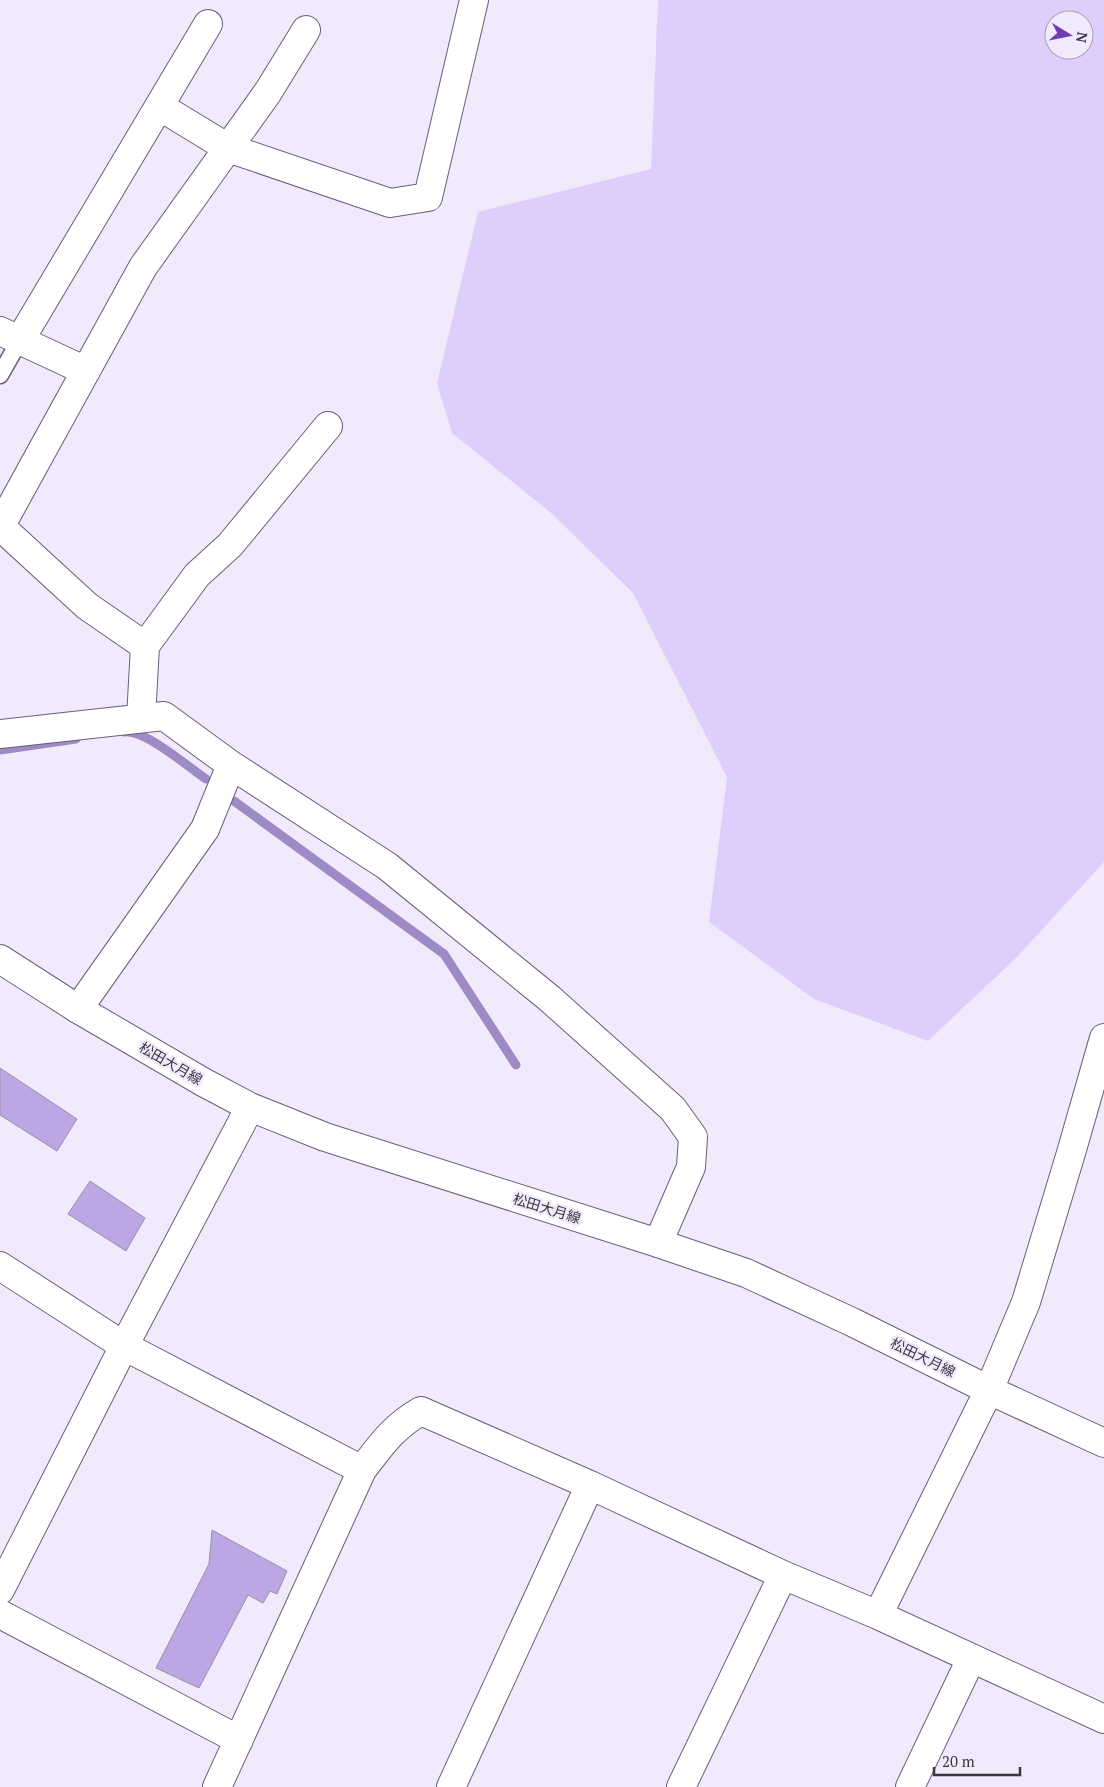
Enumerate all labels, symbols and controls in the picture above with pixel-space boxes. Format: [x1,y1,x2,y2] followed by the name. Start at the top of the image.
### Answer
[1044,10,1094,60] north arrow
[1072,30,1093,45] text: N
[136,1037,206,1089] street label: 松田大月線
[511,1189,583,1227] street label: 松田大月線
[887,1333,959,1381] street label: 松田大月線
[934,1744,1020,1776] scale bar
[942,1751,975,1771] text: 20 m

